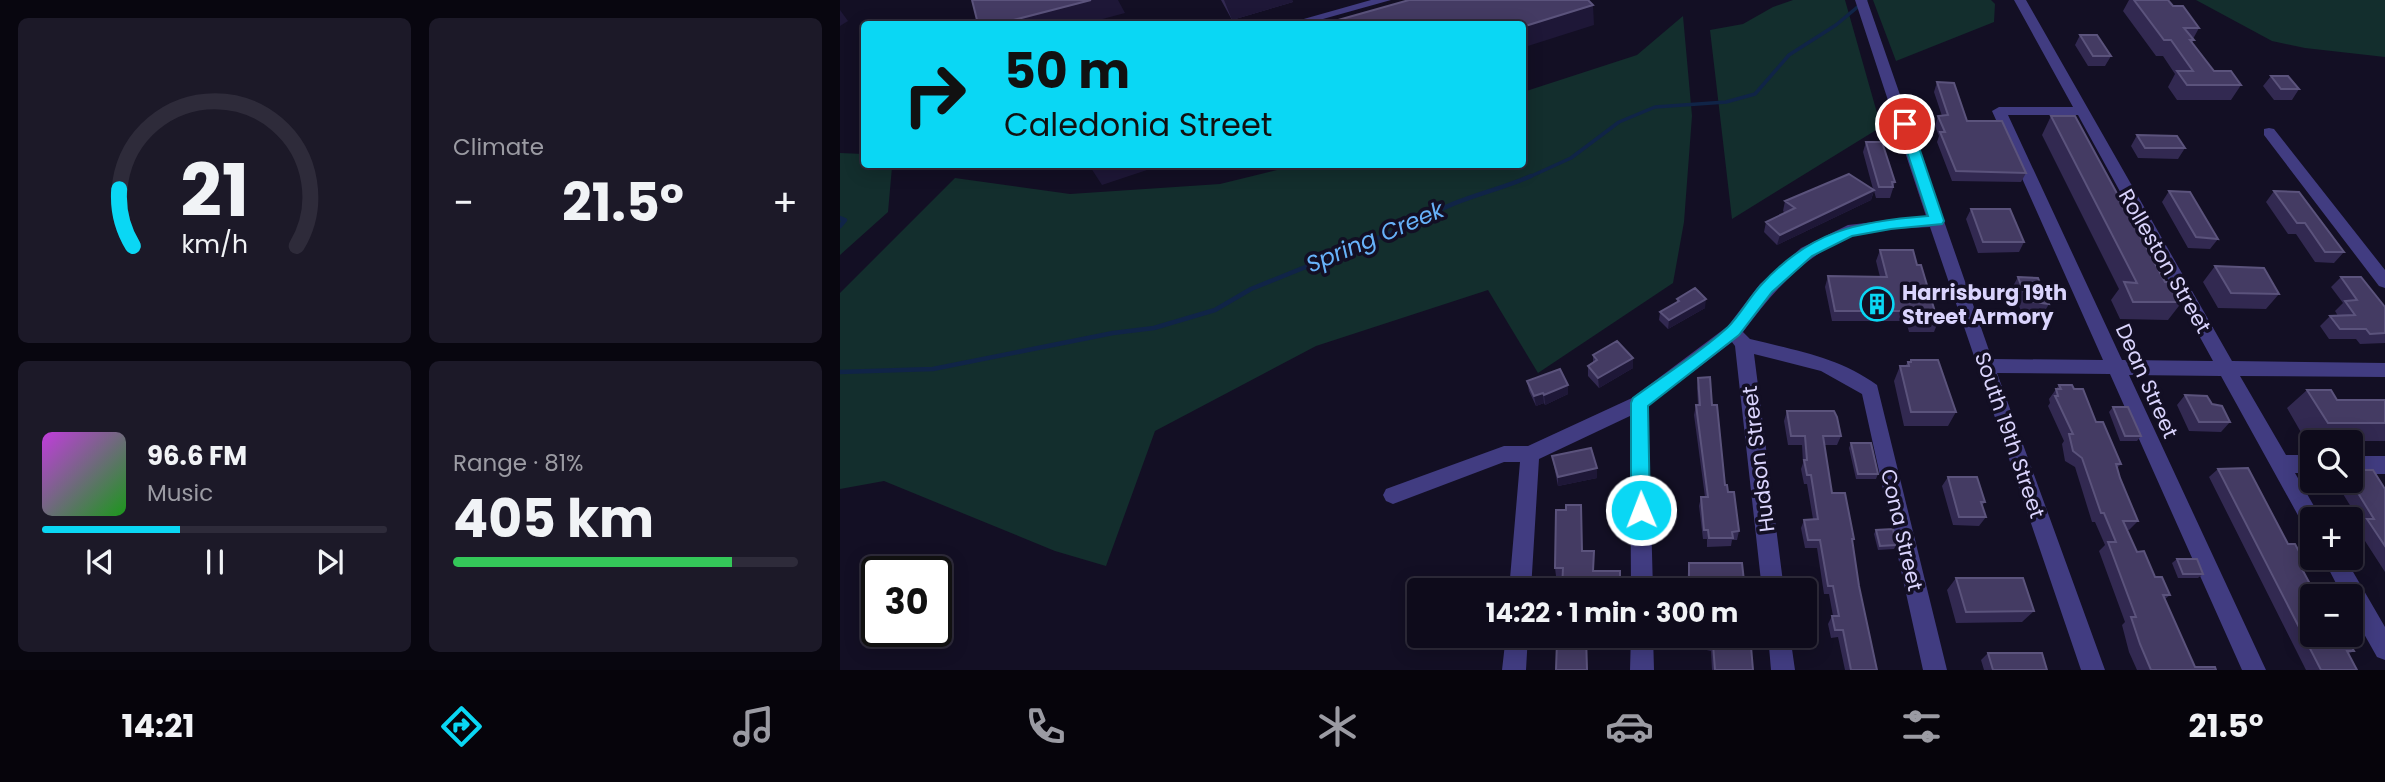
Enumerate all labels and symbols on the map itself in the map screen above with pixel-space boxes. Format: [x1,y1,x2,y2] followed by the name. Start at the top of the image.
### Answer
[1875,94,1935,154] pin
[2112,184,2218,338] street label: Rolleston Street
[1301,193,1450,280] water label: Spring Creek
[1902,278,2067,331] place label: Harrisburg 19th Street Armory
[1858,285,1896,323] building icon: Harrisburg 19th Street Armory
[2109,319,2185,443] street label: Dean Street
[1968,348,2052,522] street label: South 19th Street
[1735,384,1781,534] street label: Hudson Street
[1874,466,1930,594] street label: Cona Street
[1604,473,1678,547] position arrow
[861,556,952,647] speed limit sign: 30

